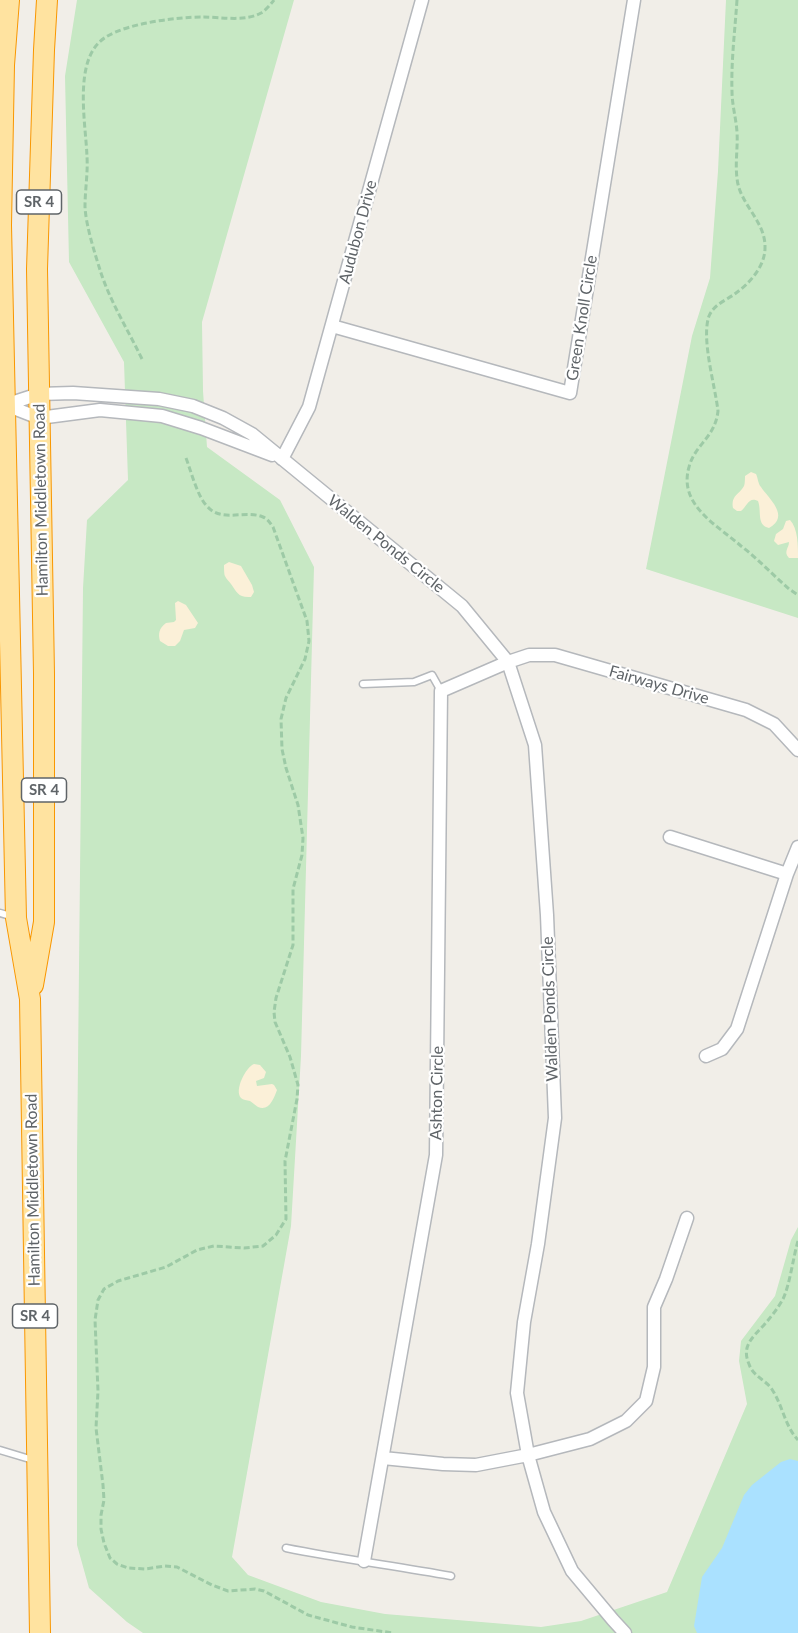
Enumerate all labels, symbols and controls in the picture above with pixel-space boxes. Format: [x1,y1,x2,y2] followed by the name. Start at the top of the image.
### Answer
[335,178,381,286] street label: Audubon Drive
[16,190,62,214] road number: SR 4
[563,254,601,382] street label: Green Knoll Circle
[30,403,52,597] street label: Hamilton Middletown Road
[324,491,448,597] street label: Walden Ponds Circle
[607,662,711,708] street label: Fairways Drive
[22,778,66,802] road number: SR 4
[538,936,562,1082] street label: Walden Ponds Circle
[427,1046,447,1140] street label: Ashton Circle
[22,1093,44,1287] street label: Hamilton Middletown Road
[12,1304,57,1328] road number: SR 4

